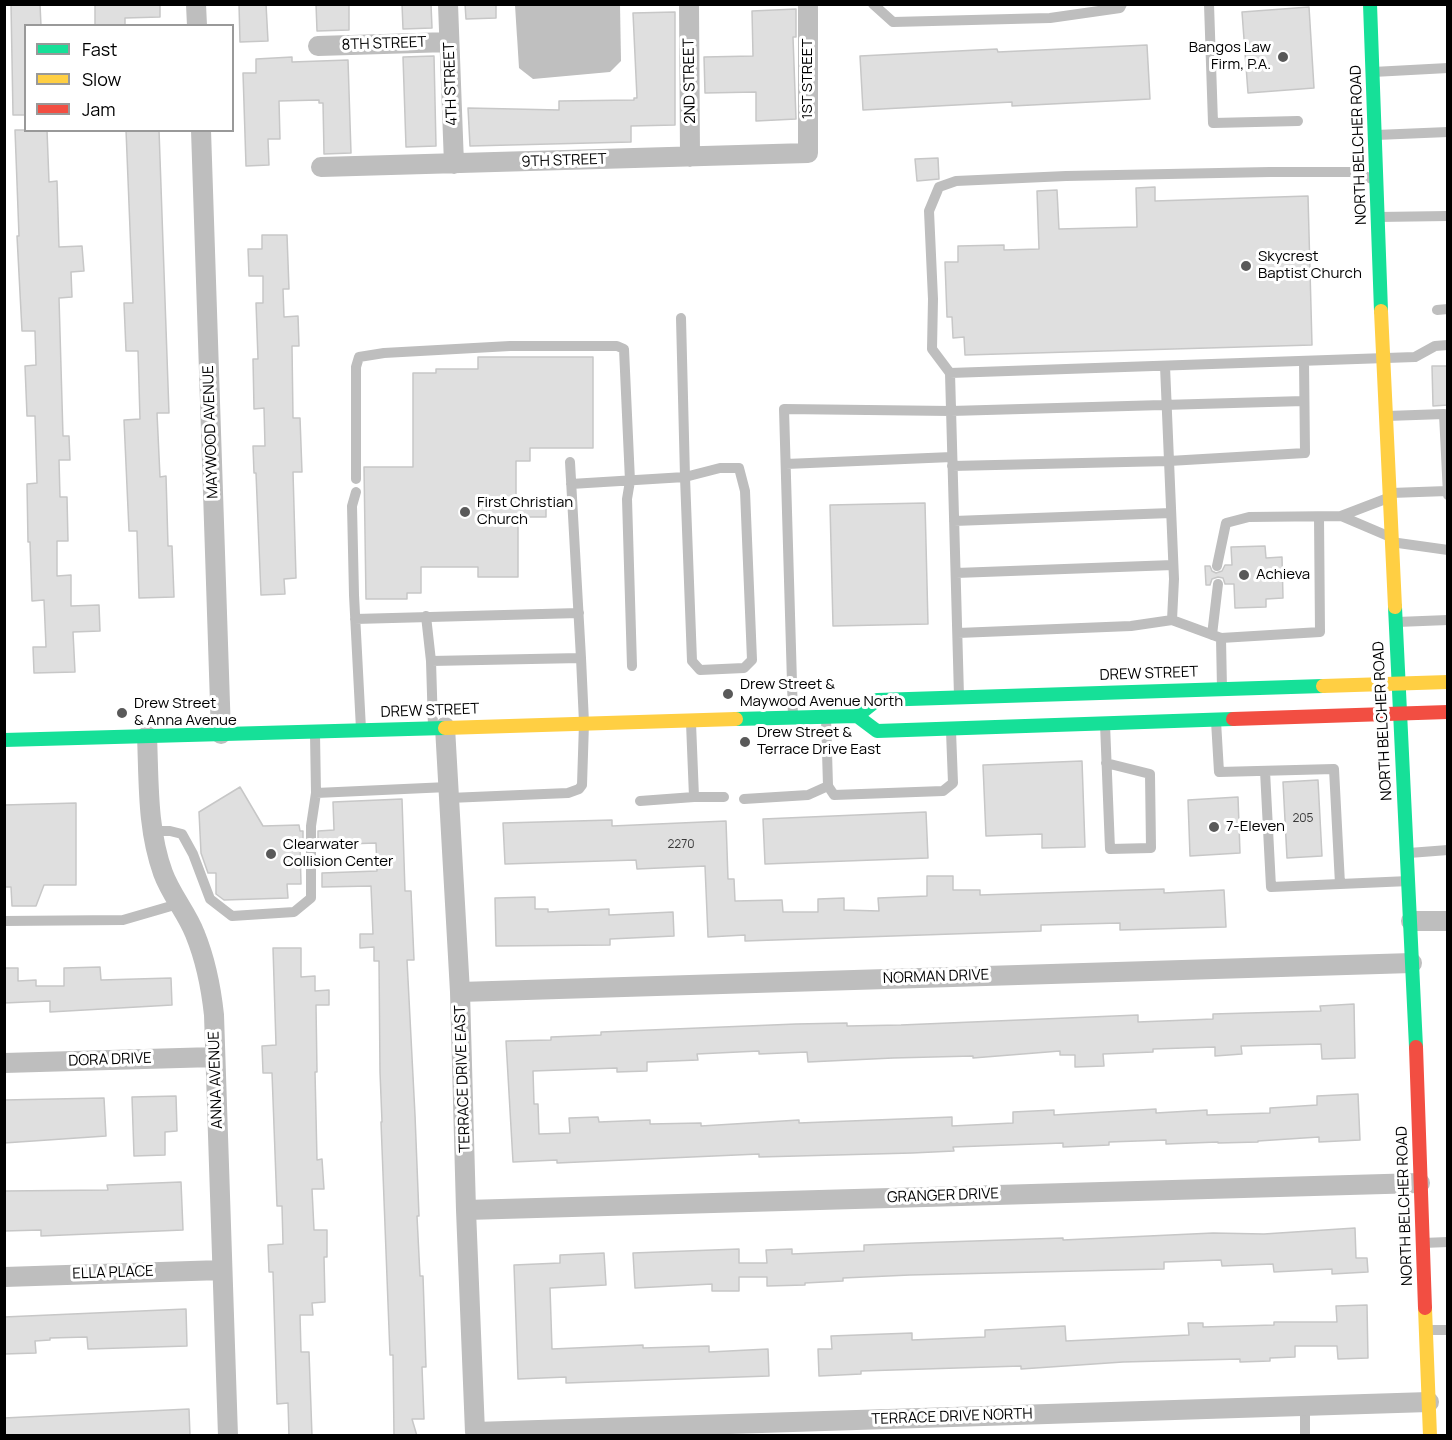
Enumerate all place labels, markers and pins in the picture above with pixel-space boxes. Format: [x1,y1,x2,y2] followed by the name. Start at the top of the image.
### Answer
[1189,39,1271,74] place label: Bangos Law Firm, P.A.
[1276,50,1290,64] marker: Bangos Law Firm, P.A.
[1258,248,1362,283] place label: Skycrest Baptist Church
[1239,259,1253,273] marker: Skycrest Baptist Church
[477,494,573,529] place label: First Christian Church
[458,505,472,519] marker: First Christian Church
[1256,566,1310,584] place label: Achieva
[1237,568,1251,582] marker: Achieva
[740,676,903,711] place label: Drew Street & Maywood Avenue North
[721,687,735,701] marker: Drew Street & Maywood Avenue North
[134,695,237,730] place label: Drew Street & Anna Avenue
[115,706,129,720] marker: Drew Street & Anna Avenue
[757,724,881,759] place label: Drew Street & Terrace Drive East
[738,735,752,749] marker: Drew Street & Terrace Drive East
[1226,818,1285,836] place label: 7-Eleven
[1207,820,1221,834] marker: 7-Eleven
[283,836,393,871] place label: Clearwater Collision Center
[264,847,278,861] marker: Clearwater Collision Center

